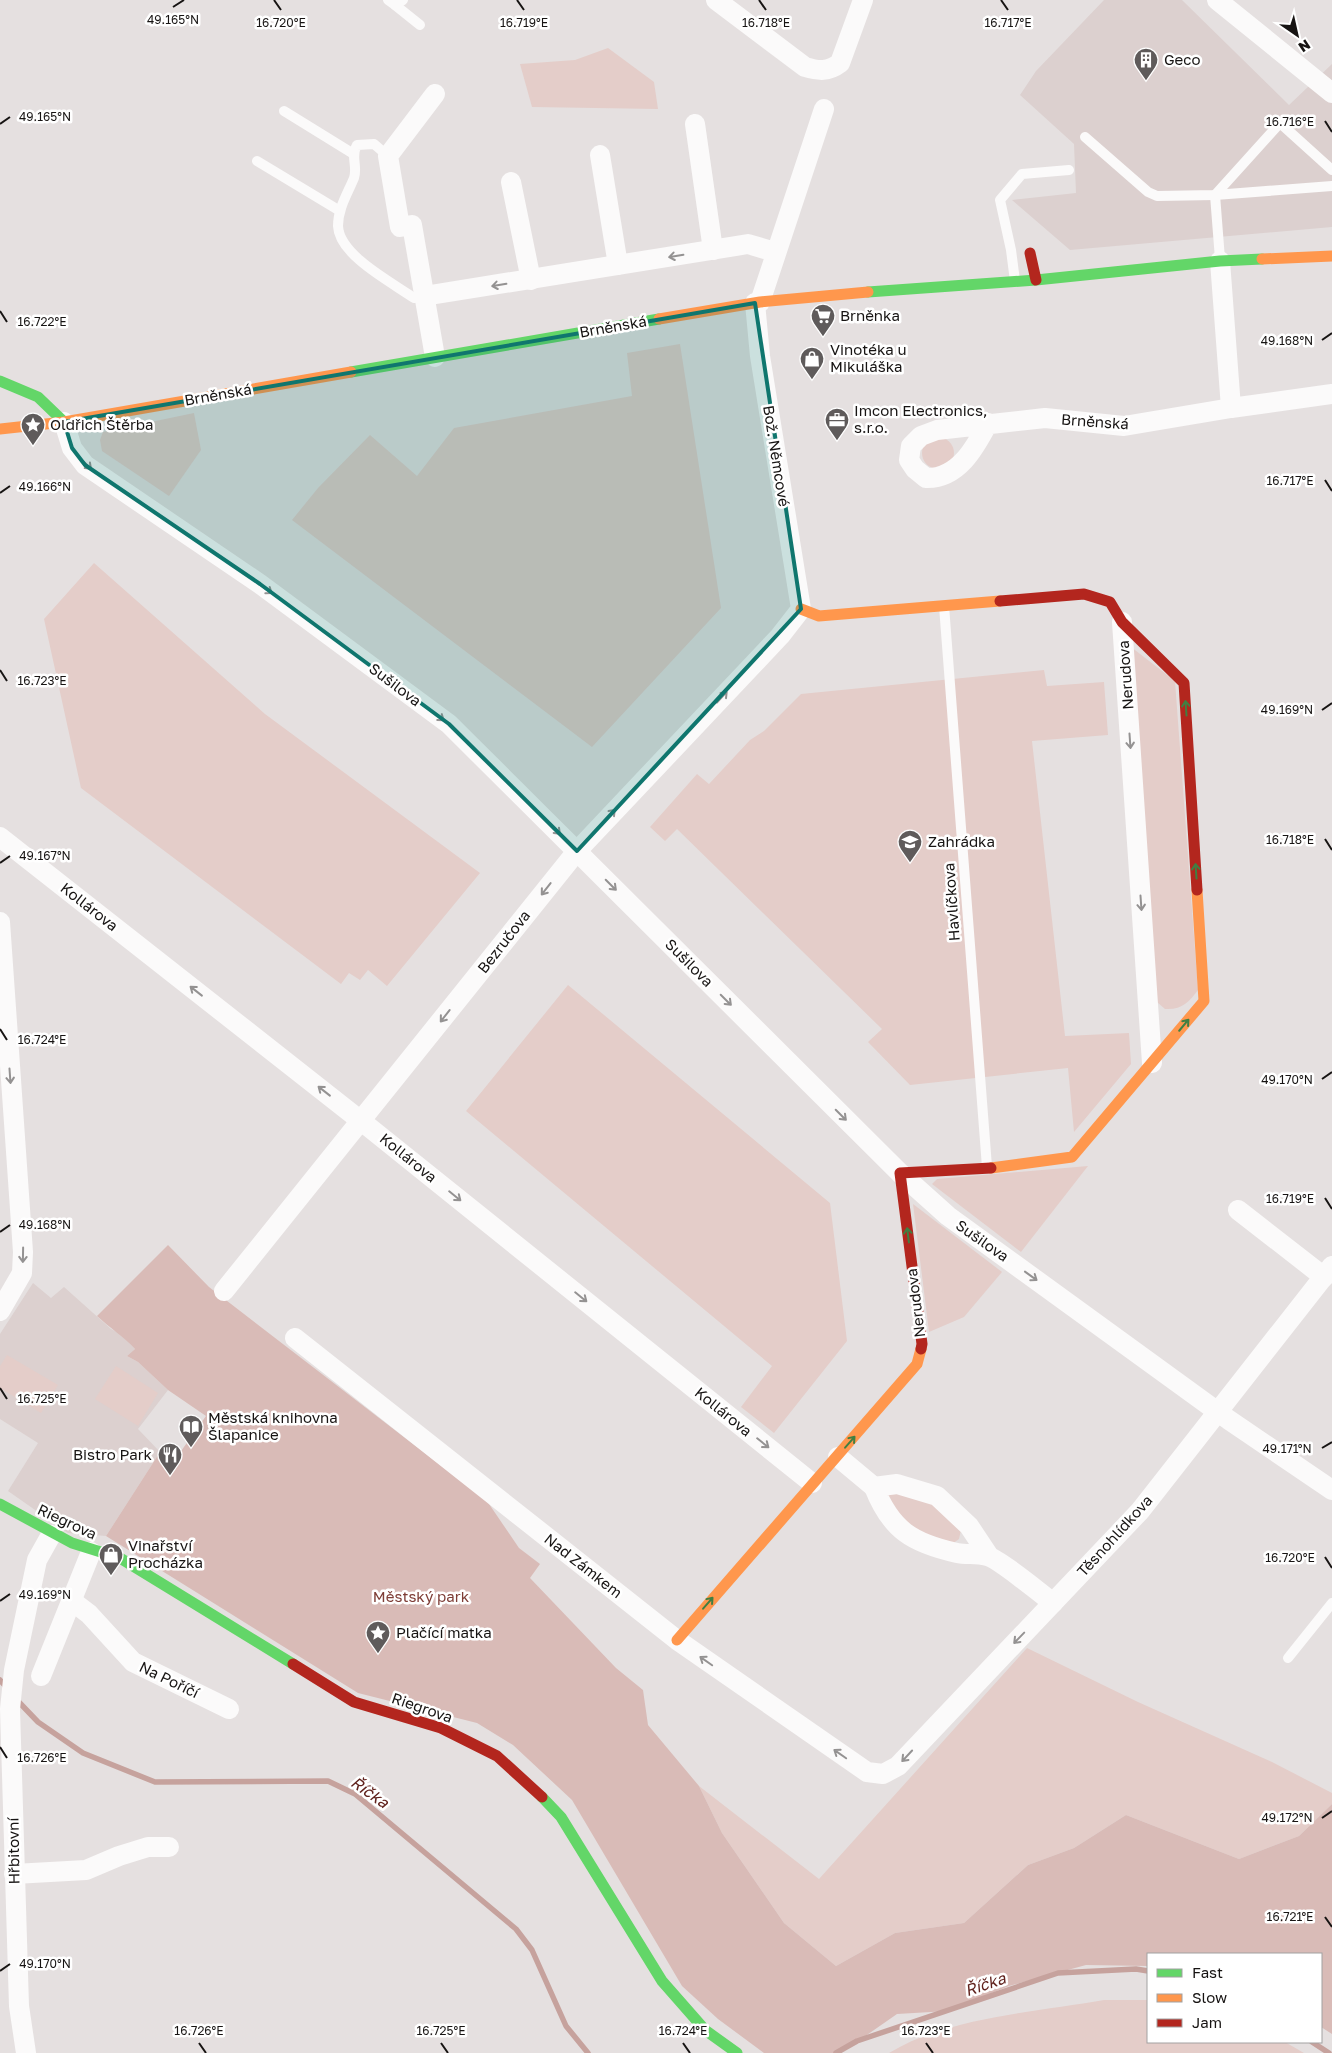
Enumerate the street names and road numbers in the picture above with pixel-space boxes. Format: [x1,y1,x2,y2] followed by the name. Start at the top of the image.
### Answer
[578,311,648,341] street label: Brněnská
[183,379,253,409] street label: Brněnská
[760,404,794,508] street label: Bož. Němcové
[1061,410,1130,432] street label: Brněnská
[1114,640,1136,710] street label: Nerudova
[366,659,425,710] street label: Sušilova
[939,862,963,942] street label: Havlíčkova
[57,878,122,934] street label: Kollárova
[473,906,533,976] street label: Bezručova
[662,935,717,990] street label: Sušilova
[377,1129,441,1186] street label: Kollárova
[953,1215,1012,1265] street label: Sušilova
[902,1268,928,1339] street label: Nerudova
[692,1383,756,1440] street label: Kollárova
[1073,1491,1156,1580] street label: Těsnohlídkova
[35,1500,100,1543] street label: Riegrova
[541,1529,626,1601] street label: Nad Zámkem
[137,1657,203,1702] street label: Na Poříčí
[390,1688,455,1726] street label: Riegrova
[3,1816,23,1885] street label: Hřbitovní

